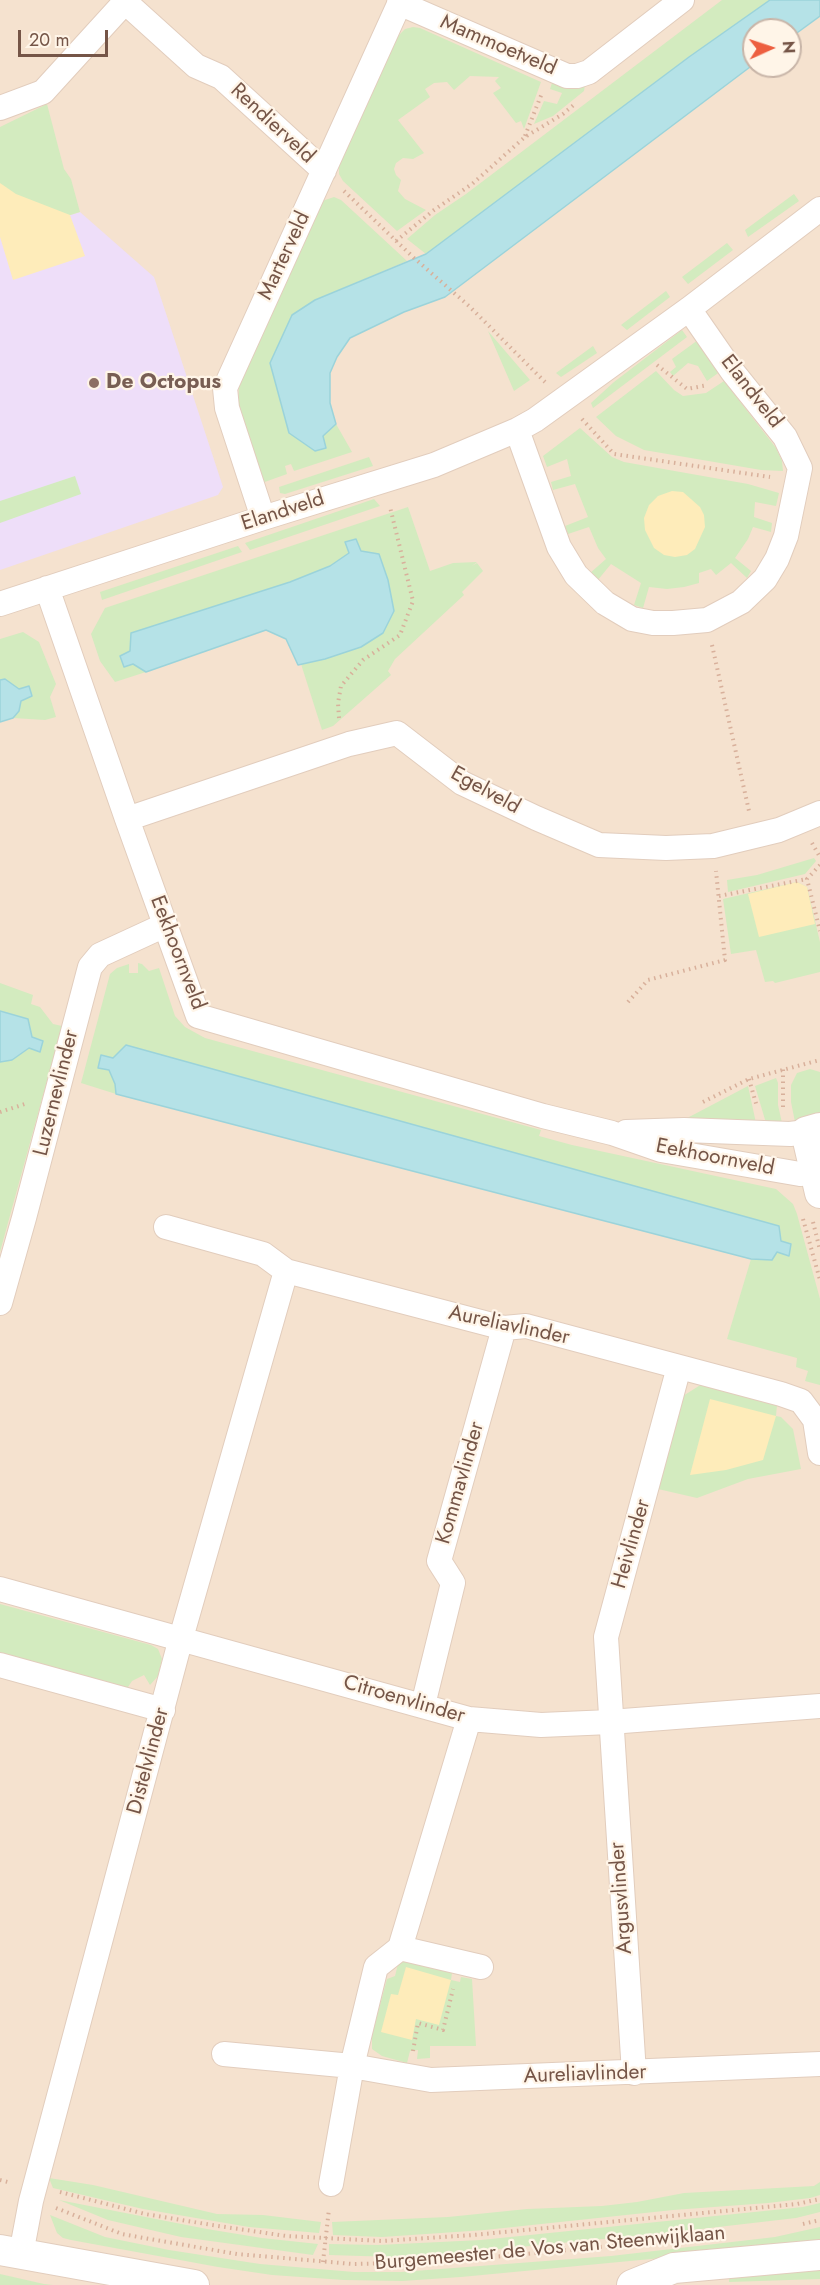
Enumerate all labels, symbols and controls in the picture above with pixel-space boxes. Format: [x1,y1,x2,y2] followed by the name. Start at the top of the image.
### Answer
[436,10,560,82] street label: Mammoetveld
[21,18,111,56] scale bar
[742,18,802,78] north arrow
[29,27,69,53] text: 20 m
[777,40,800,54] text: N
[225,79,319,169] street label: Rendierveld
[254,208,316,304] street label: Marterveld
[715,350,787,434] street label: Elandveld
[106,370,221,396] place label: De Octopus
[87,376,101,390] marker: De Octopus
[238,487,328,537] street label: Elandveld
[446,762,524,820] street label: Egelveld
[144,892,210,1014] street label: Eekhoornveld
[29,1027,85,1159] street label: Luzernevlinder
[654,1134,776,1182] street label: Eekhoornveld
[446,1301,572,1351] street label: Aureliavlinder
[432,1419,490,1547] street label: Kommavlinder
[607,1496,657,1592] street label: Heivlinder
[340,1671,468,1729] street label: Citroenvlinder
[123,1705,175,1817] street label: Distelvlinder
[606,1841,638,1955] street label: Argusvlinder
[523,2060,647,2090] street label: Aureliavlinder
[374,2221,726,2277] street label: Burgemeester de Vos van Steenwijklaan

